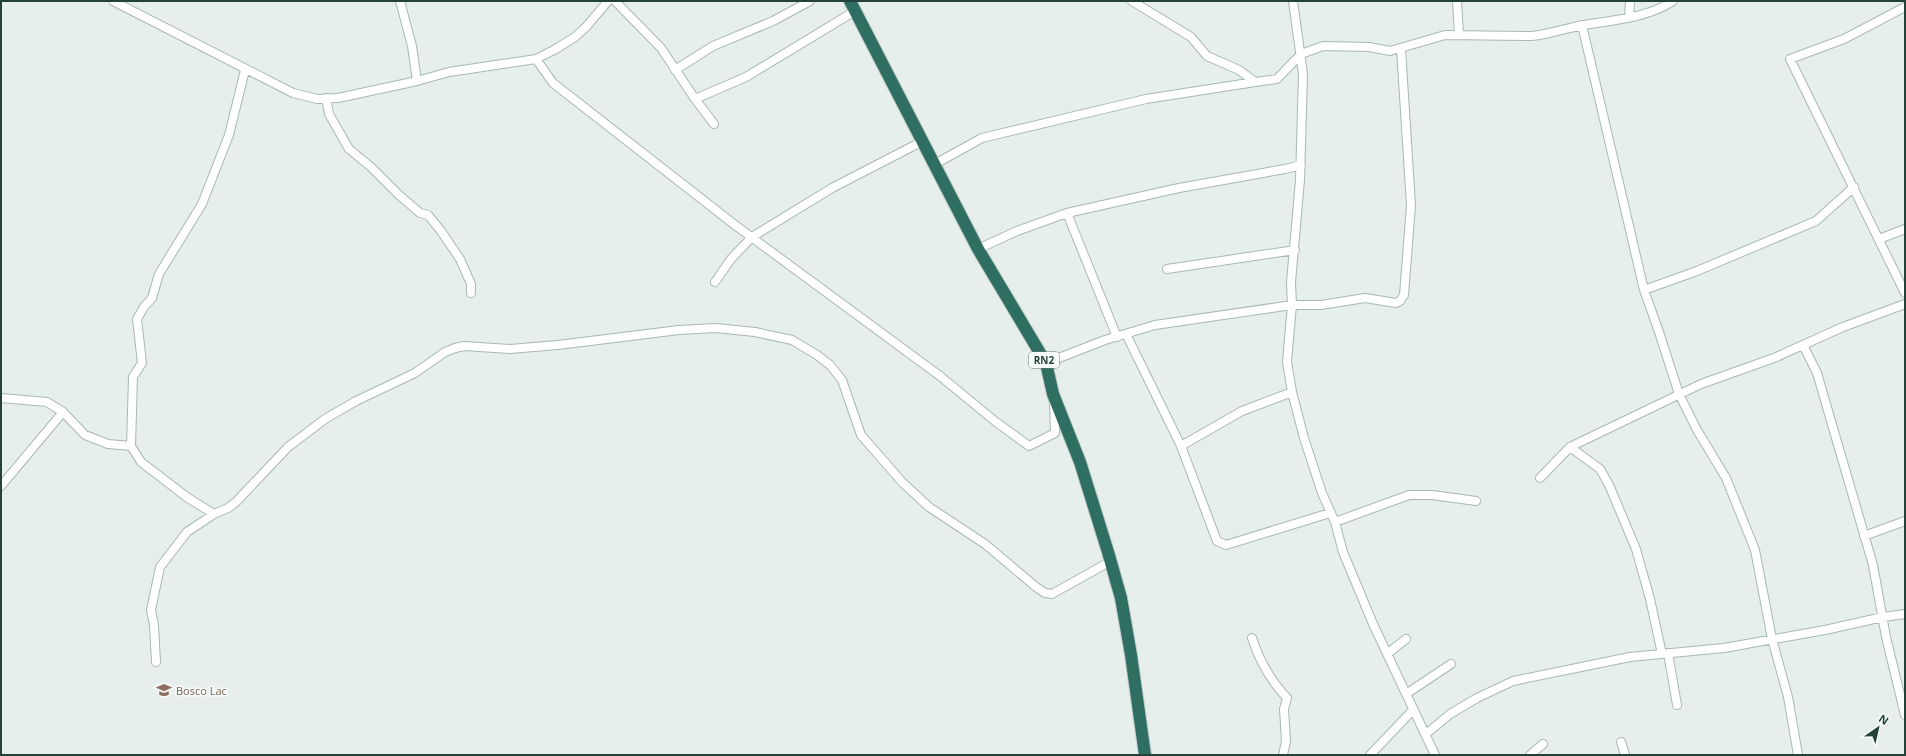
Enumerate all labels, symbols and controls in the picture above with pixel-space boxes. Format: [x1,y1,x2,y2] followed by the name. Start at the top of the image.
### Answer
[1029,352,1059,368] road number: RN2
[155,681,173,699] school or university icon: Bosco Lac
[176,683,227,698] place label: Bosco Lac
[1858,708,1898,748] north arrow
[1876,711,1892,728] text: N

